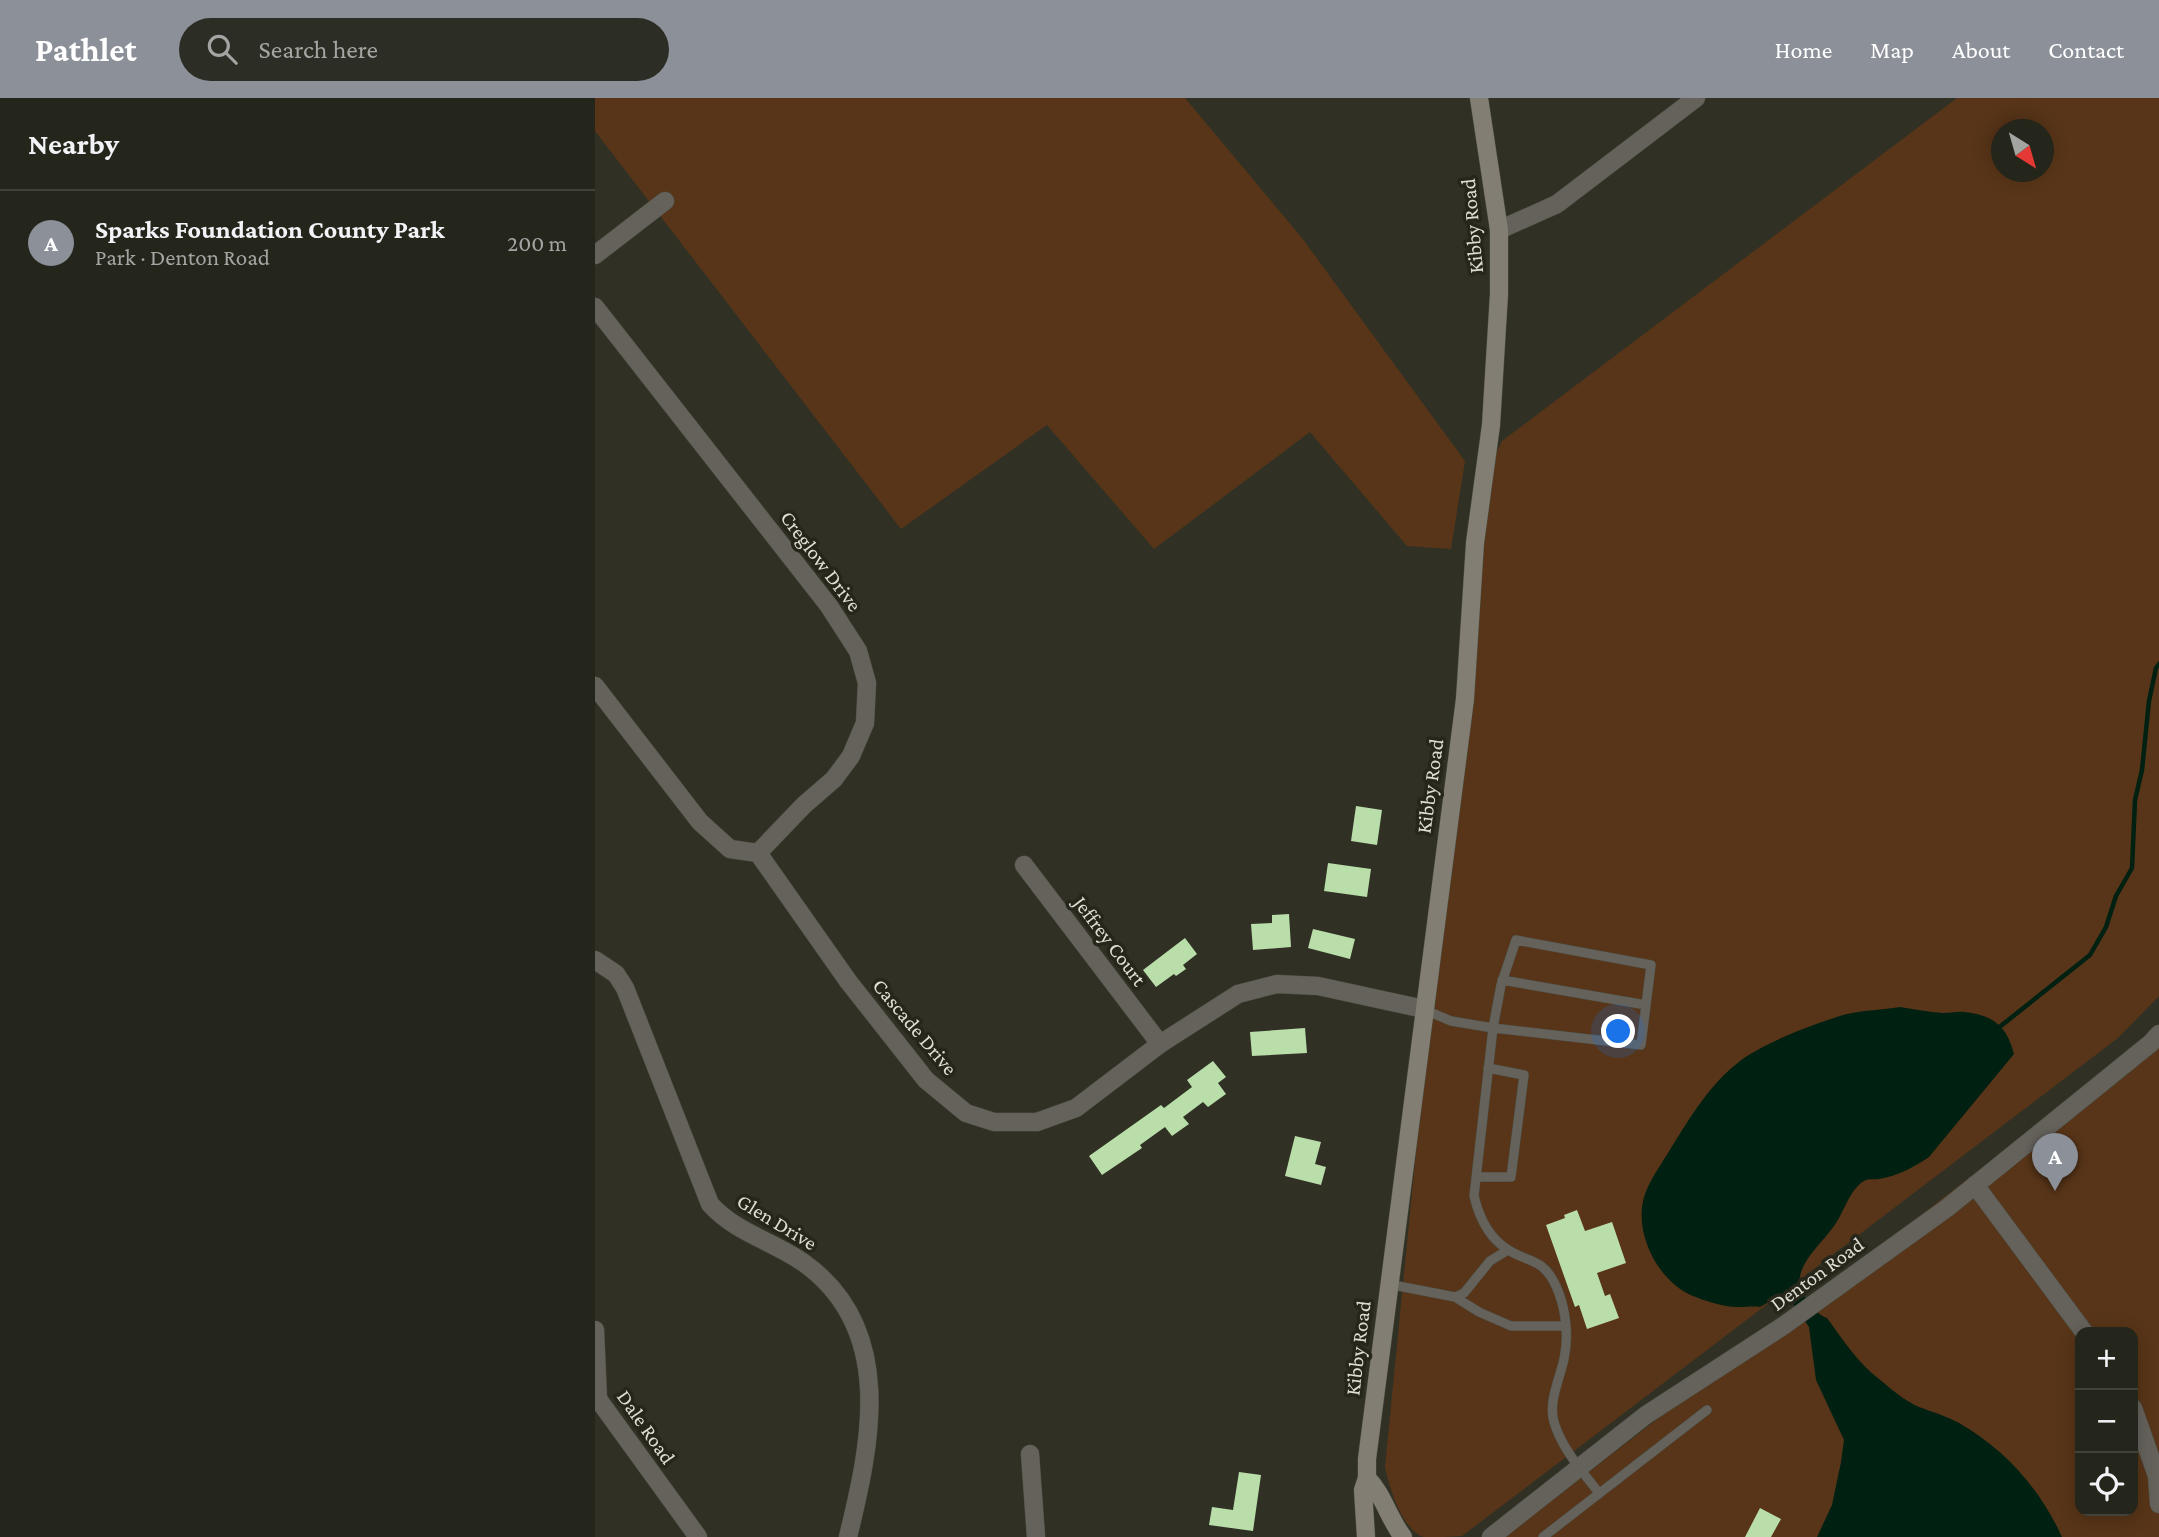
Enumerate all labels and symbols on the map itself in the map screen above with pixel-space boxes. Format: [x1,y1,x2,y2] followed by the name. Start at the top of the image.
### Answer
[1991,119,2054,182] north arrow
[1456,177,1488,275] street label: Kibby Road
[775,506,867,616] street label: Creglow Drive
[1411,737,1449,835] street label: Kibby Road
[1067,890,1152,991] street label: Jeffrey Court
[868,974,962,1080] street label: Cascade Drive
[1601,1014,1635,1048] your location
[2032,1133,2078,1191] pin: A
[733,1189,821,1255] street label: Glen Drive
[1766,1232,1868,1316] street label: Denton Road
[1340,1299,1376,1397] street label: Kibby Road
[612,1385,680,1469] street label: Dale Road

